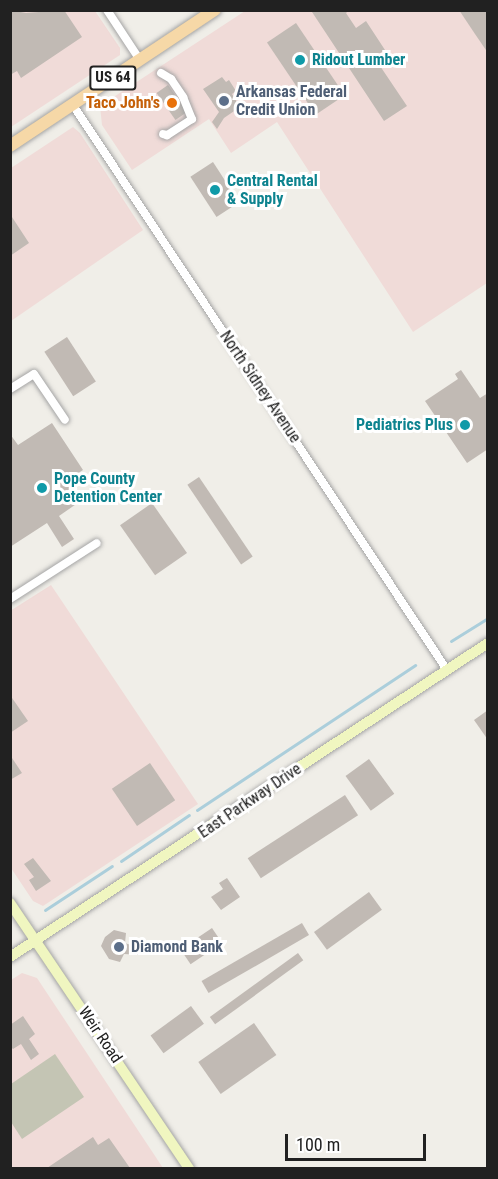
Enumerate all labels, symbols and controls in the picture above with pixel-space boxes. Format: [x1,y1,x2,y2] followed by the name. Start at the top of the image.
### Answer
[312,50,405,70] place label: Ridout Lumber
[293,53,307,67] marker: Ridout Lumber
[89,66,137,90] road number: US 64
[236,82,347,120] place label: Arkansas Federal Credit Union
[86,93,160,113] place label: Taco John's
[217,94,231,108] marker: Arkansas Federal Credit Union
[165,96,179,110] marker: Taco John's
[227,171,318,209] place label: Central Rental & Supply
[208,183,222,197] marker: Central Rental & Supply
[215,327,305,447] street label: North Sidney Avenue
[356,415,453,435] place label: Pediatrics Plus
[458,418,472,432] marker: Pediatrics Plus
[54,469,162,507] place label: Pope County Detention Center
[35,481,49,495] marker: Pope County Detention Center
[195,759,305,843] street label: East Parkway Drive
[131,937,223,957] place label: Diamond Bank
[112,940,126,954] marker: Diamond Bank
[74,1003,126,1067] street label: Weir Road
[288,1122,429,1160] scale bar
[296,1134,340,1155] text: 100 m

